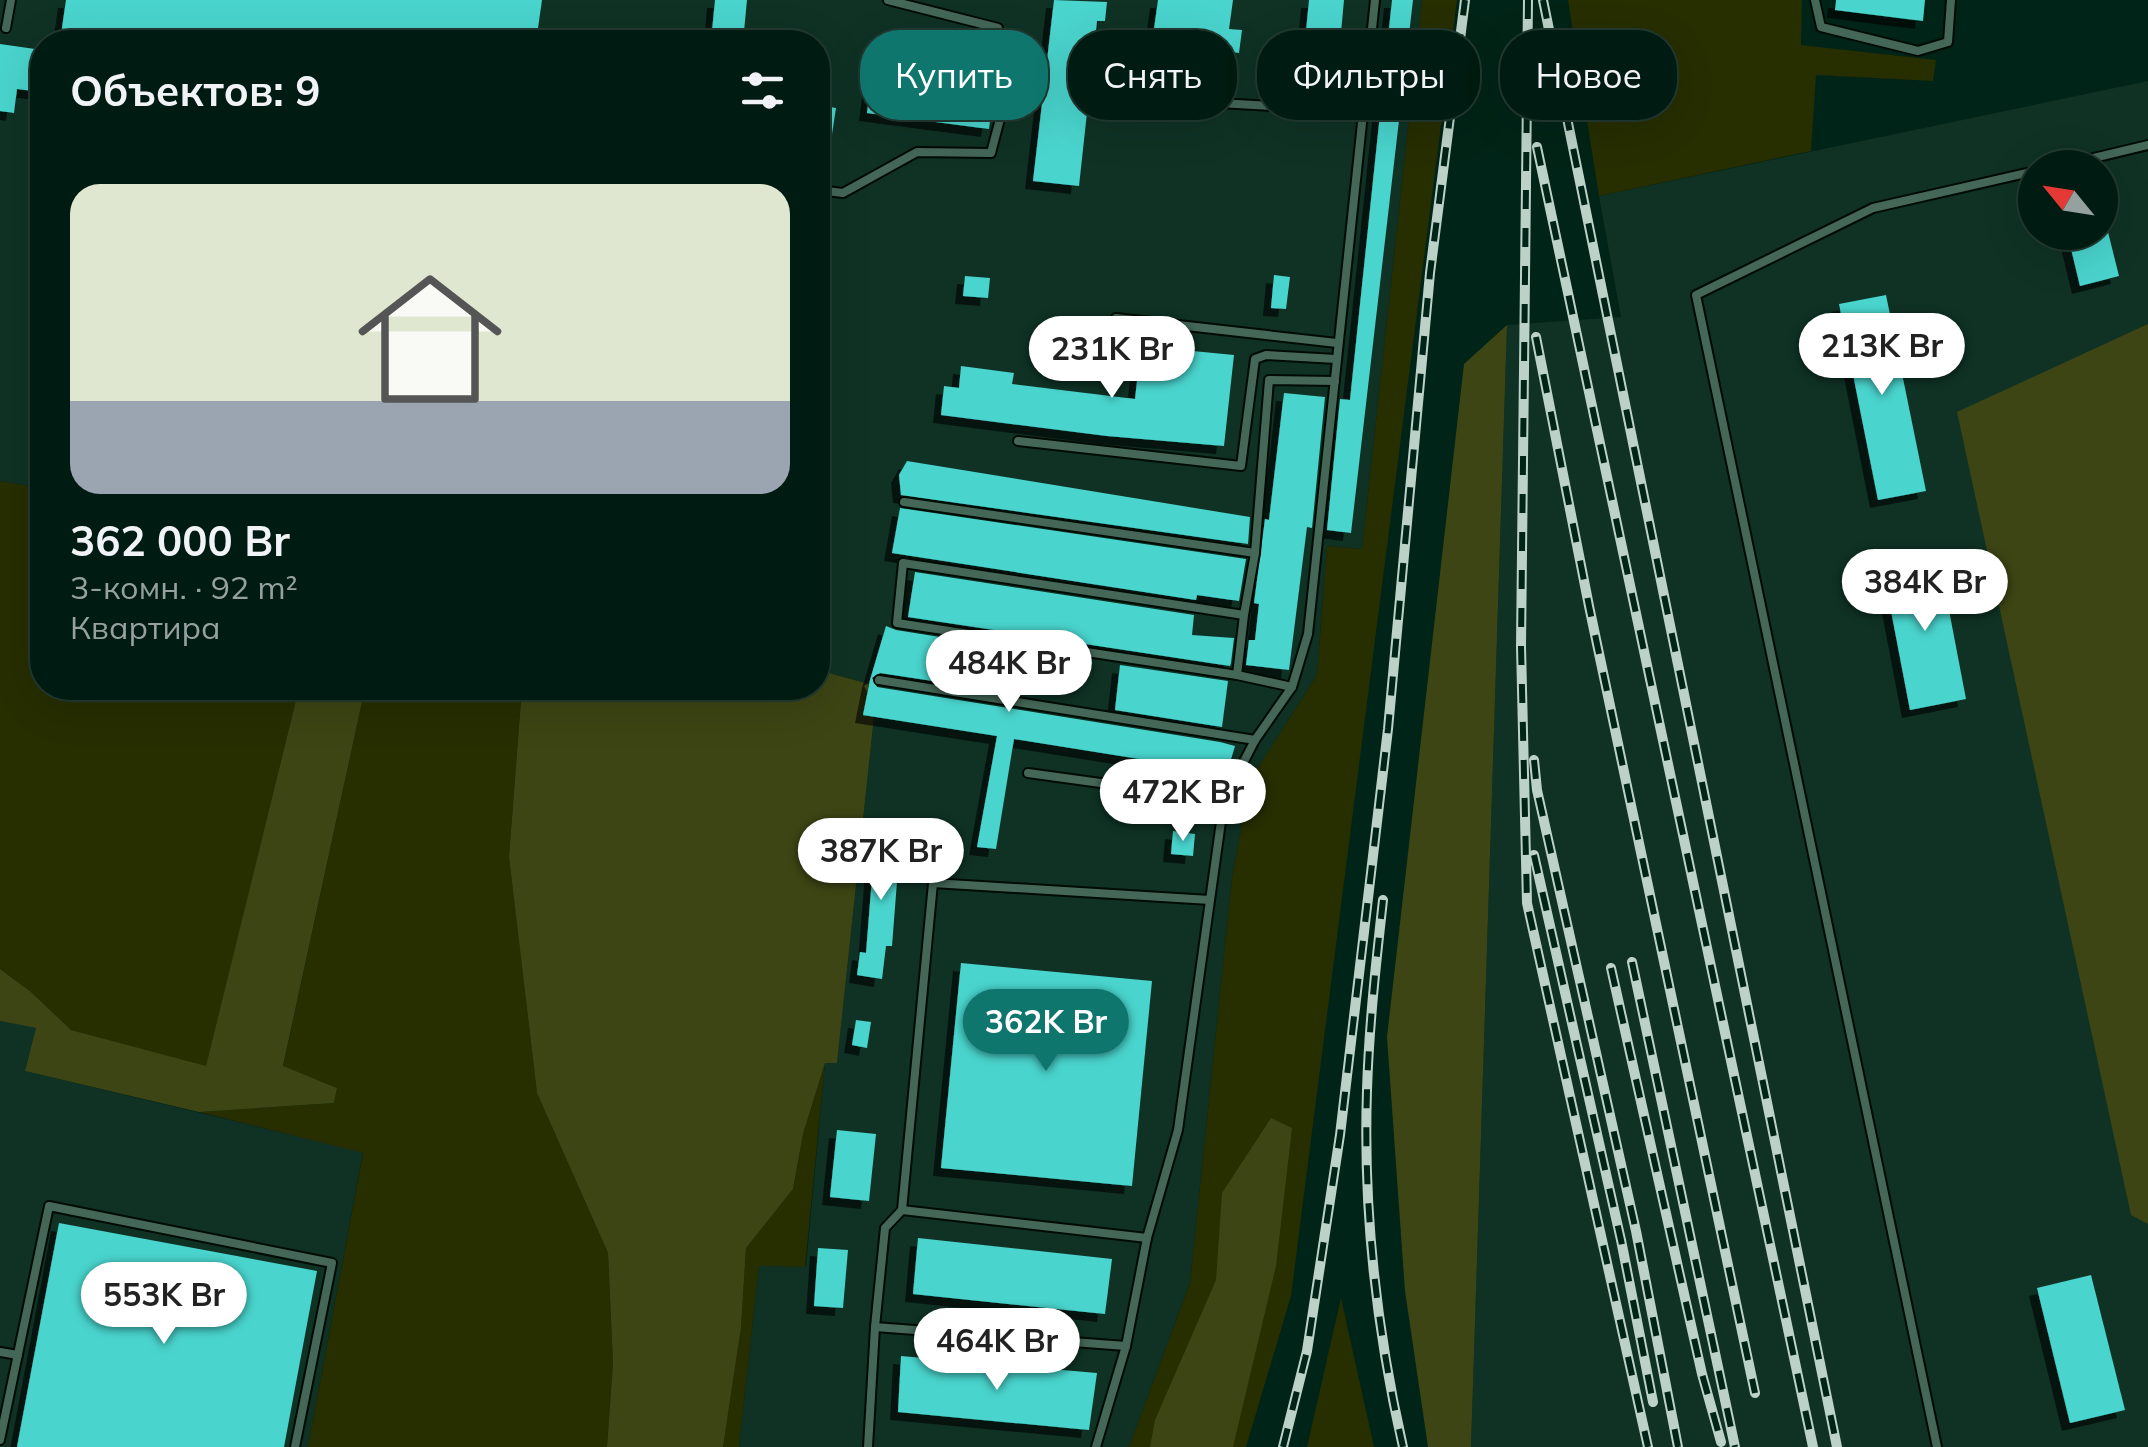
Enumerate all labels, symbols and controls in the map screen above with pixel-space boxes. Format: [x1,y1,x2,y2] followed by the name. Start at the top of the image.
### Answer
[860,30,1048,120] chip: Купить
[1068,30,1237,120] chip: Снять
[1257,30,1480,120] chip: Фильтры
[1500,30,1677,120] chip: Новое
[735,63,790,118] icon: filters
[70,64,320,117] text: Объектов: 9
[2018,150,2118,250] north arrow
[2018,150,2118,250] map controls
[340,249,520,429] icon: home
[1790,313,1974,398] pin: 213K Br
[1020,316,1204,401] pin: 231K Br
[1821,325,1943,365] text: 213K Br
[1051,328,1173,368] text: 231K Br
[70,514,290,567] text: 362 000 Br
[1833,549,2017,634] pin: 384K Br
[1864,561,1986,601] text: 384K Br
[70,567,298,607] text: 3-комн. · 92 m²
[70,607,221,647] text: Квартира
[917,630,1101,715] pin: 484K Br
[948,642,1070,682] text: 484K Br
[1091,759,1275,844] pin: 472K Br
[1122,771,1244,811] text: 472K Br
[789,818,973,903] pin: 387K Br
[820,830,942,870] text: 387K Br
[954,989,1138,1074] pin: 362K Br
[985,1001,1107,1041] text: 362K Br
[72,1262,256,1347] pin: 553K Br
[103,1274,225,1314] text: 553K Br
[905,1308,1089,1393] pin: 464K Br
[936,1320,1058,1360] text: 464K Br

